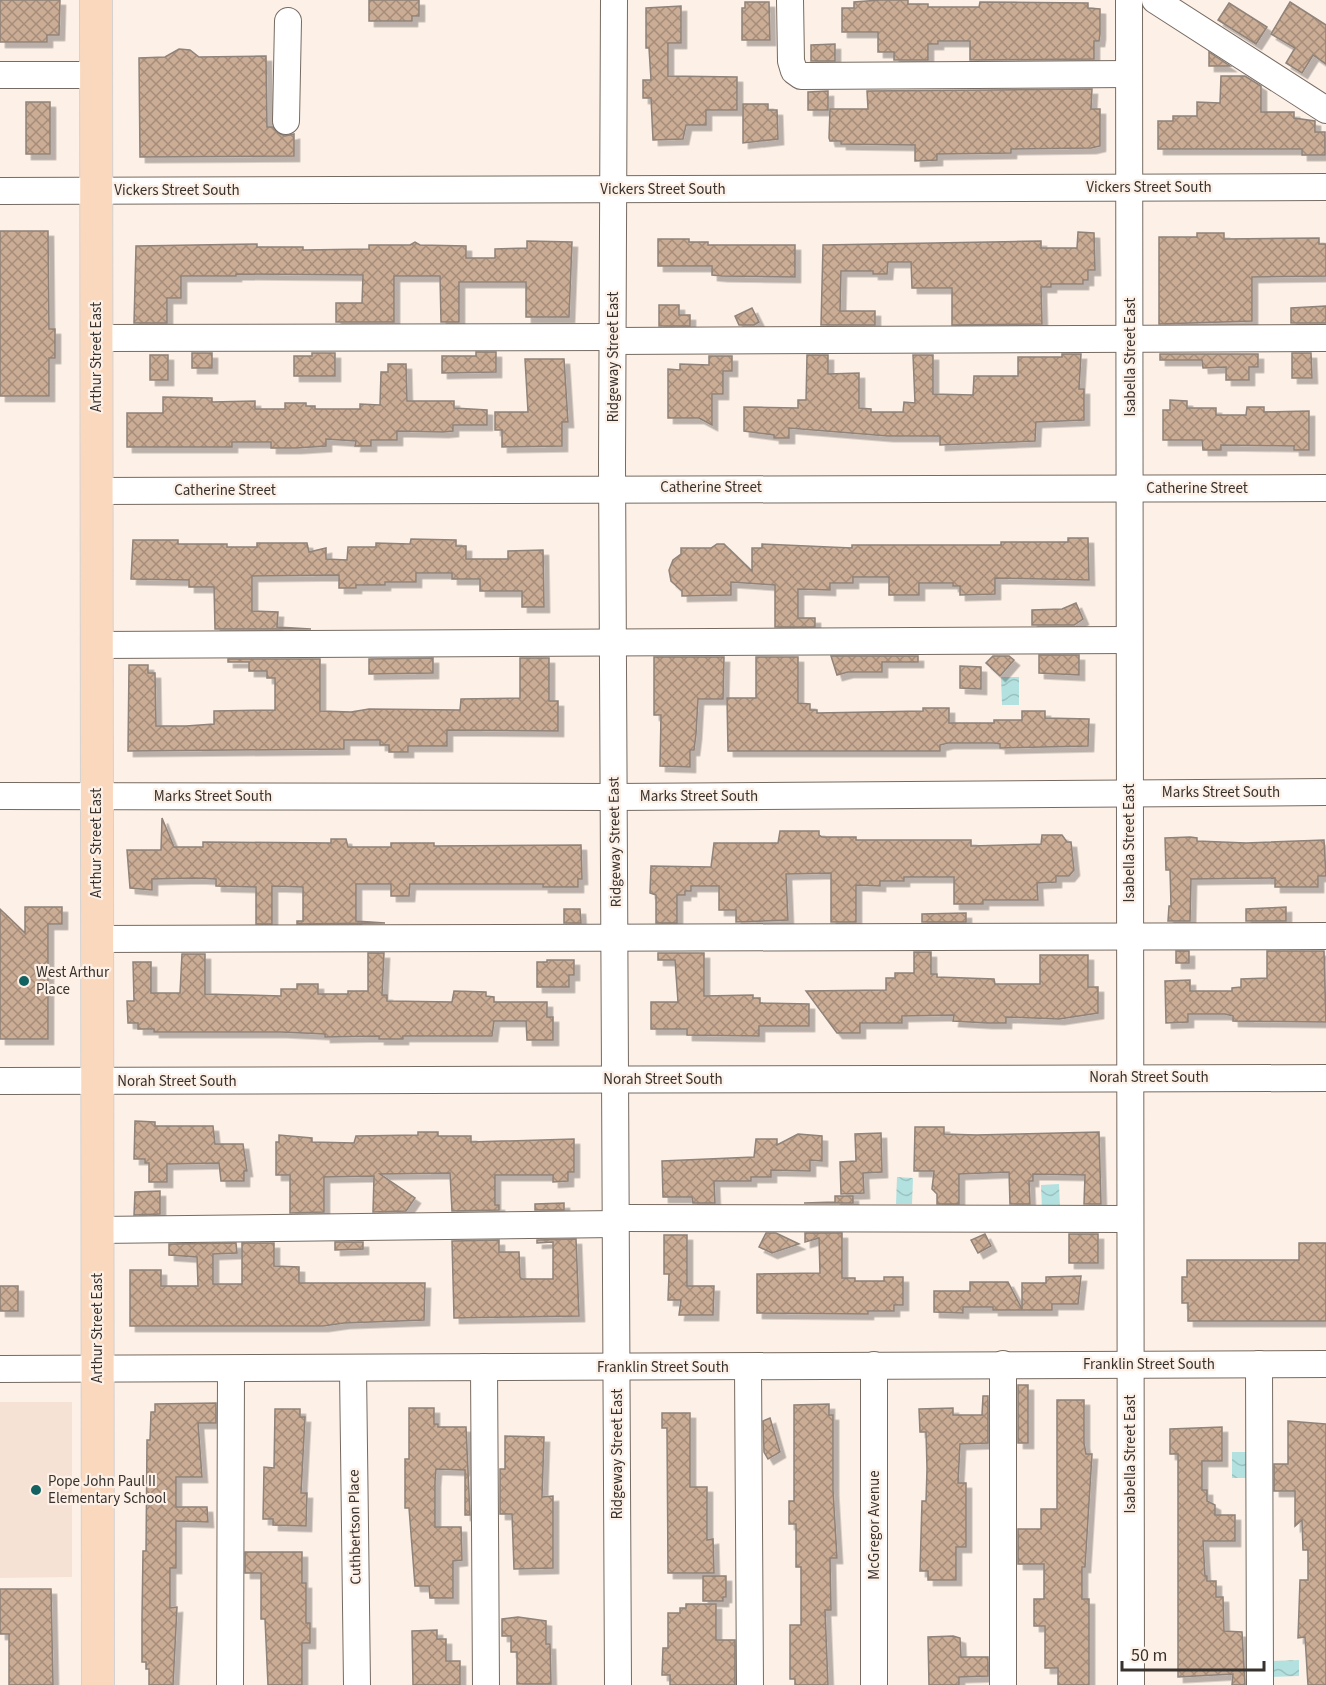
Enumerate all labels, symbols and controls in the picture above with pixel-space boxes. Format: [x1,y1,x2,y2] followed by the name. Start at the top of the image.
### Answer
[1086,177,1212,198] street label: Vickers Street South
[600,179,726,200] street label: Vickers Street South
[114,180,240,201] street label: Vickers Street South
[603,292,624,422] street label: Ridgeway Street East
[1120,298,1141,416] street label: Isabella Street East
[86,302,107,412] street label: Arthur Street East
[660,477,762,498] street label: Catherine Street
[1146,478,1248,499] street label: Catherine Street
[174,480,276,501] street label: Catherine Street
[603,776,627,908] street label: Ridgeway Street East
[1162,782,1280,803] street label: Marks Street South
[1119,784,1140,902] street label: Isabella Street East
[154,786,272,807] street label: Marks Street South
[640,786,758,807] street label: Marks Street South
[86,788,107,898] street label: Arthur Street East
[36,962,110,1000] place label: West Arthur Place
[17,974,31,988] marker: West Arthur Place
[1089,1067,1209,1088] street label: Norah Street South
[603,1069,723,1090] street label: Norah Street South
[117,1071,237,1092] street label: Norah Street South
[87,1273,108,1383] street label: Arthur Street East
[1083,1354,1215,1375] street label: Franklin Street South
[597,1357,729,1378] street label: Franklin Street South
[607,1389,628,1519] street label: Ridgeway Street East
[1120,1395,1141,1513] street label: Isabella Street East
[343,1469,367,1585] street label: Cuthbertson Place
[864,1470,885,1580] street label: McGregor Avenue
[48,1471,166,1509] place label: Pope John Paul II Elementary School
[29,1483,43,1497] marker: Pope John Paul II Elementary School
[1122,1634,1264,1672] scale bar
[1131,1643,1167,1668] text: 50 m

